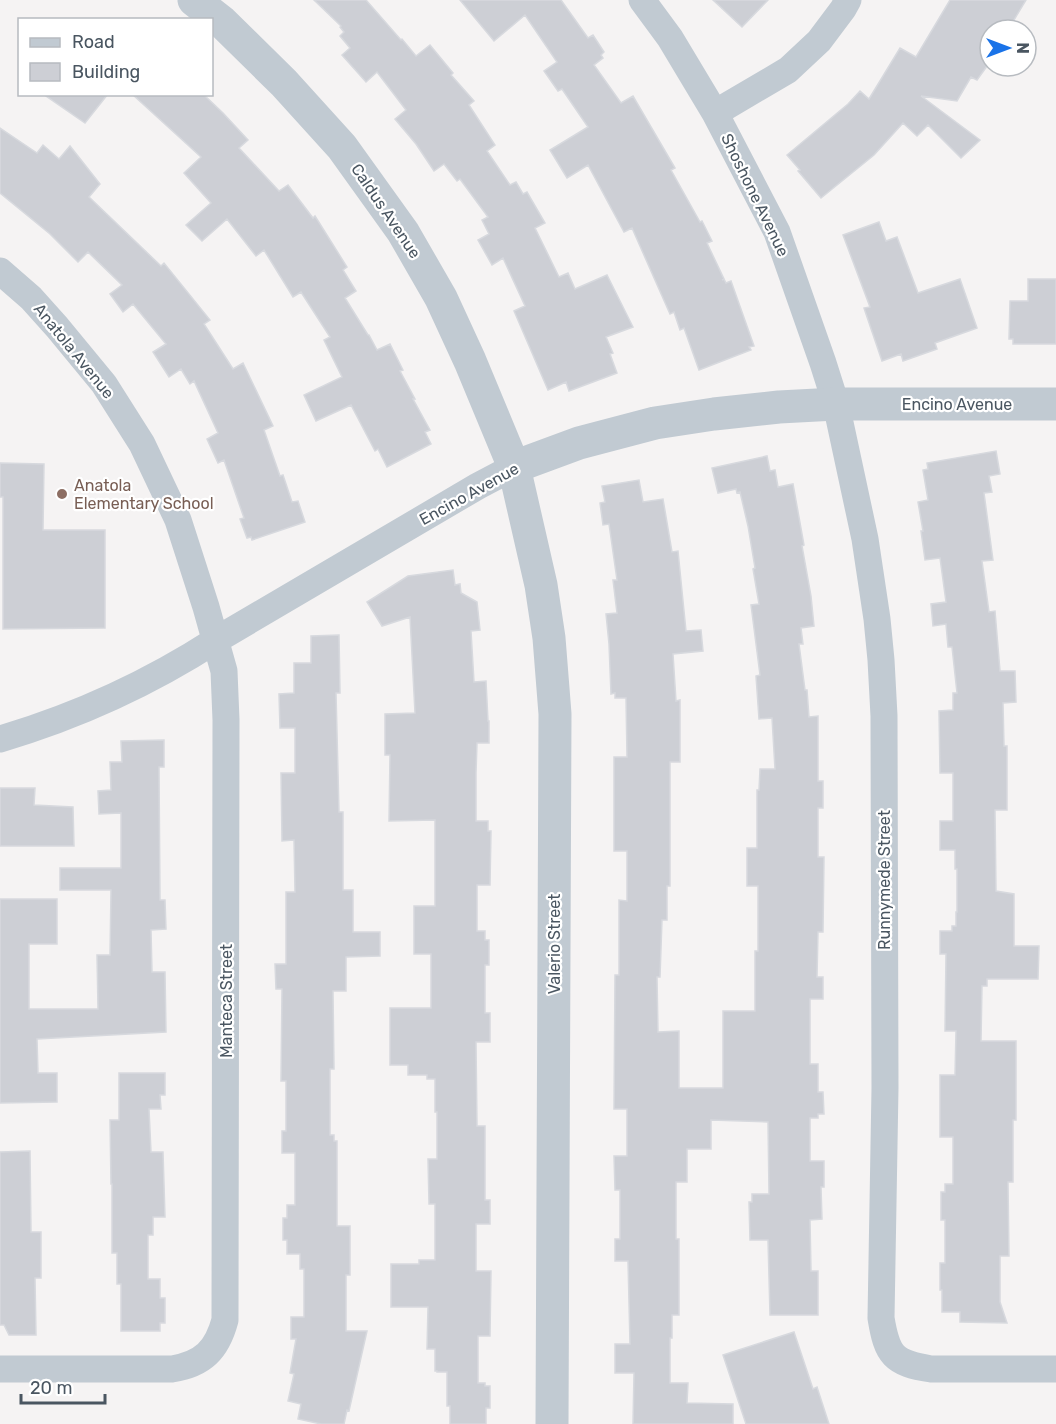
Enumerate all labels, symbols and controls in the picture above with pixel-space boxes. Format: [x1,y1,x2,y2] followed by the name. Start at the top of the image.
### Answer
[18,18,213,96] legend
[978,18,1038,78] north arrow
[72,31,115,53] text: Road
[1013,42,1032,54] text: N
[72,61,140,83] text: Building
[717,131,793,259] street label: Shoshone Avenue
[347,160,425,262] street label: Caldus Avenue
[30,300,118,402] street label: Anatola Avenue
[902,395,1012,414] street label: Encino Avenue
[416,459,522,529] street label: Encino Avenue
[74,476,214,513] place label: Anatola Elementary School
[55,487,69,501] marker: Anatola Elementary School
[875,810,894,950] street label: Runnymede Street
[545,894,564,994] street label: Valerio Street
[217,944,236,1058] street label: Manteca Street
[21,1367,105,1405] scale bar
[30,1377,72,1399] text: 20 m

